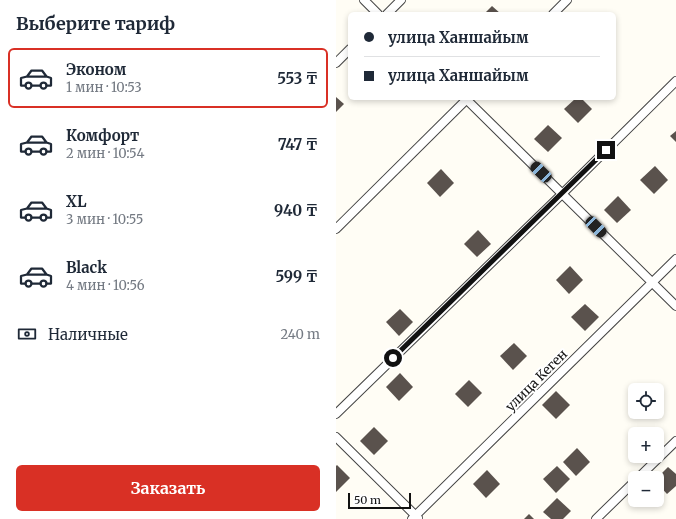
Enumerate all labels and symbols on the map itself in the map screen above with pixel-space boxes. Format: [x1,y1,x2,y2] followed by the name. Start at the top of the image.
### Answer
[597,141,615,159] route end
[528,159,554,185] car
[583,214,609,240] car
[502,346,571,415] street label: улица Кеген
[384,349,402,367] route start
[348,491,411,510] scale bar

